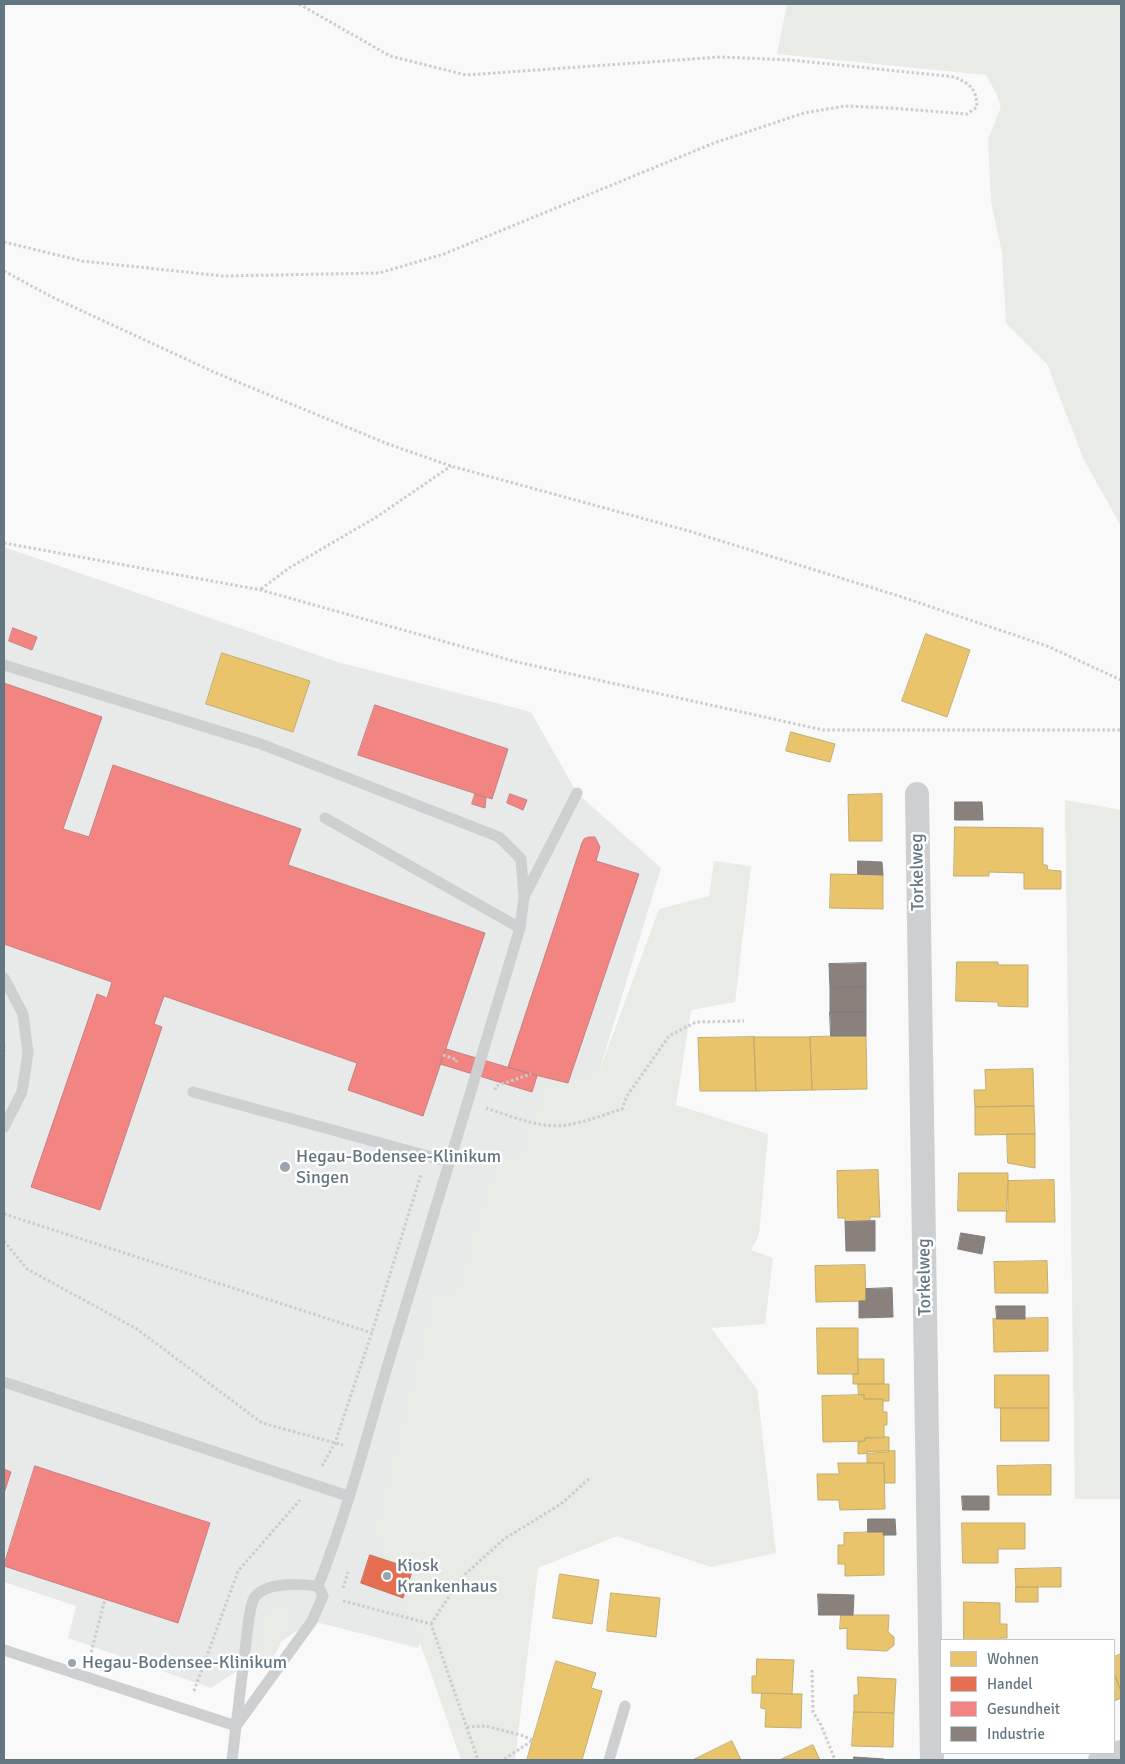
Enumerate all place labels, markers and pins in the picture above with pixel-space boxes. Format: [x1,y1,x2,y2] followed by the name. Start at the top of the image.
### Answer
[296,1146,501,1188] place label: Hegau-Bodensee-Klinikum Singen
[278,1160,292,1174] marker: Hegau-Bodensee-Klinikum Singen
[397,1555,497,1598] place label: Kiosk Krankenhaus
[381,1570,393,1582] marker: Kiosk Krankenhaus
[82,1652,287,1674] place label: Hegau-Bodensee-Klinikum
[66,1657,78,1669] marker: Hegau-Bodensee-Klinikum

